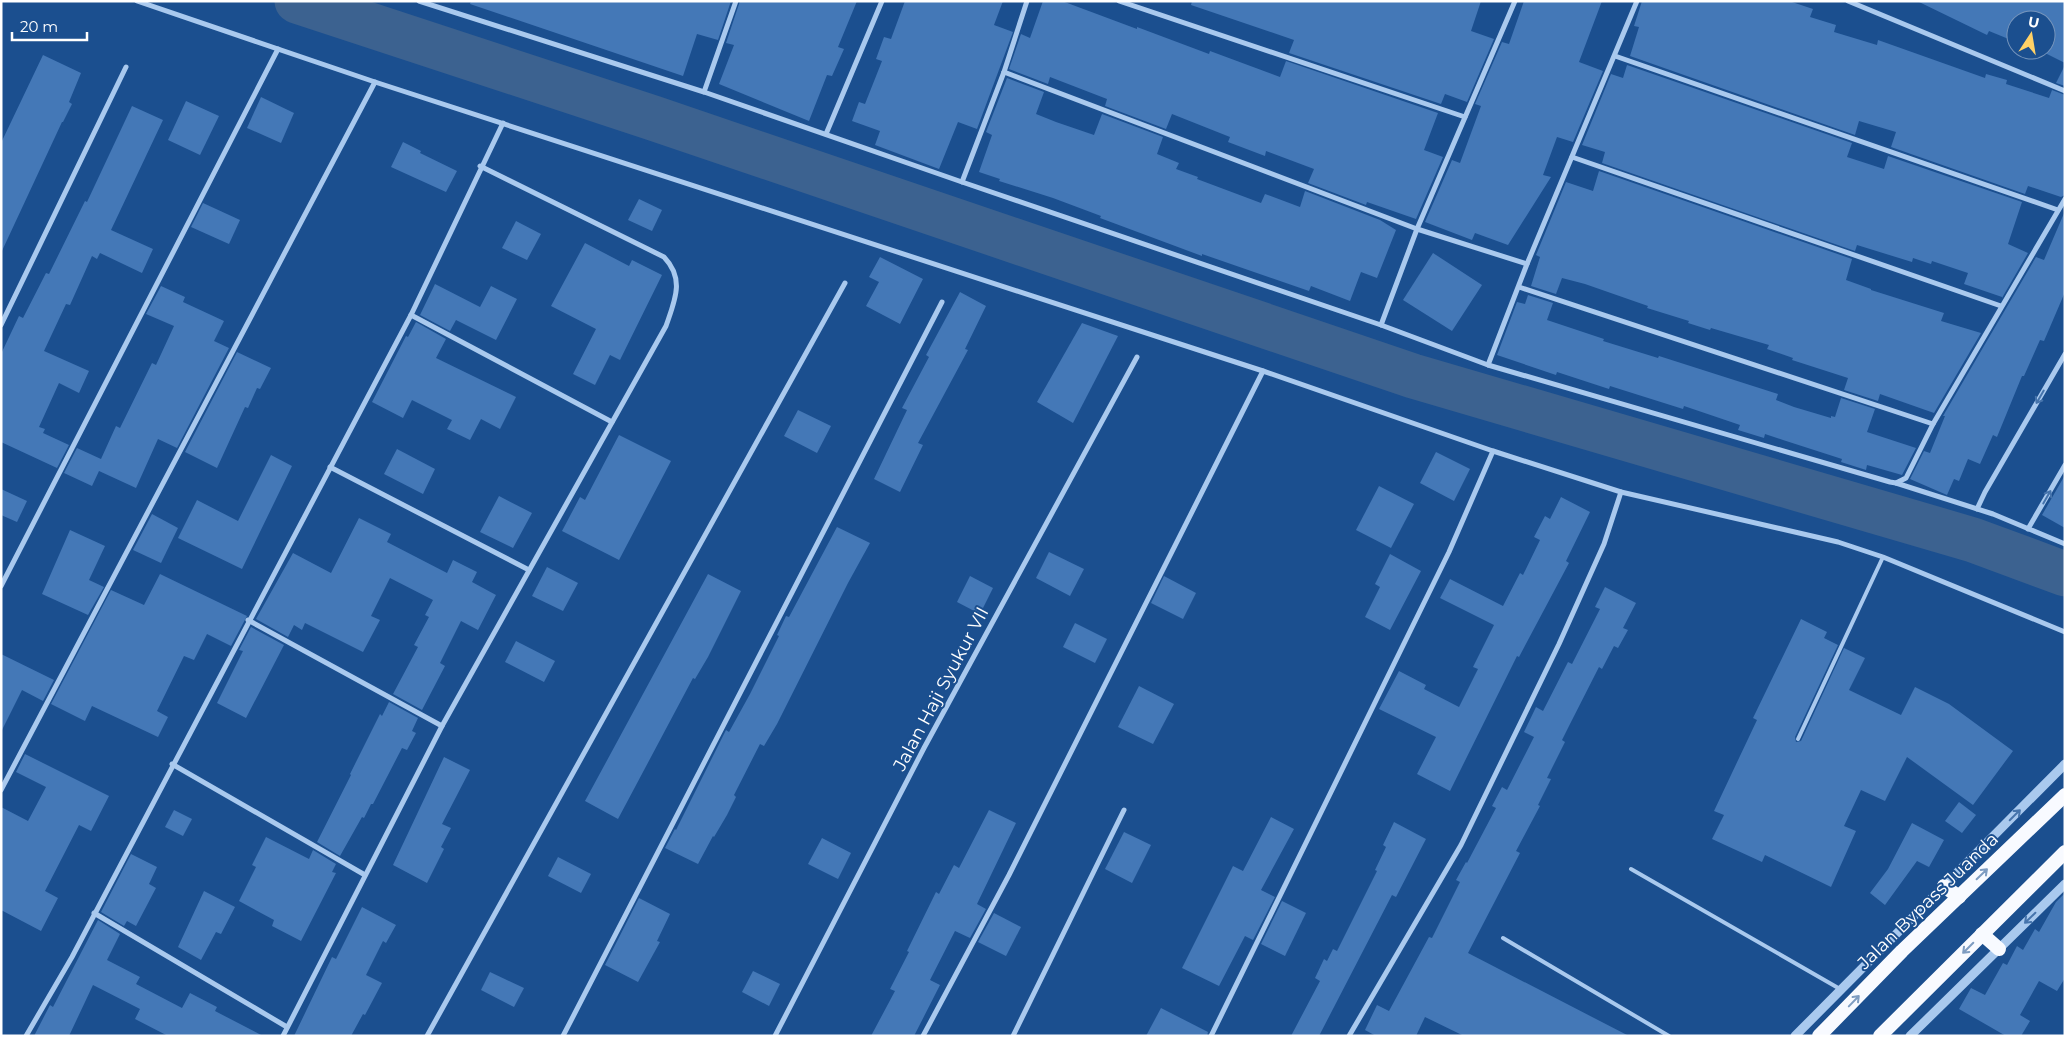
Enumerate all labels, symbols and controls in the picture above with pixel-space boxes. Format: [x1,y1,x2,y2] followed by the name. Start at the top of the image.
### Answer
[12,10,88,42] scale bar
[2006,10,2056,60] north arrow
[2026,12,2041,32] text: U
[20,17,58,36] text: 20 m
[2035,389,2045,403] one-way arrow
[2042,490,2052,504] one-way arrow
[888,603,994,776] street label: Jalan Haji Syukur VII
[2008,809,2020,821] one-way arrow
[1852,828,2003,975] street label: Jalan Bypass Juanda
[1975,869,1987,881] one-way arrow
[2024,912,2036,924] one-way arrow
[1962,942,1974,954] one-way arrow
[1847,995,1860,1007] one-way arrow

